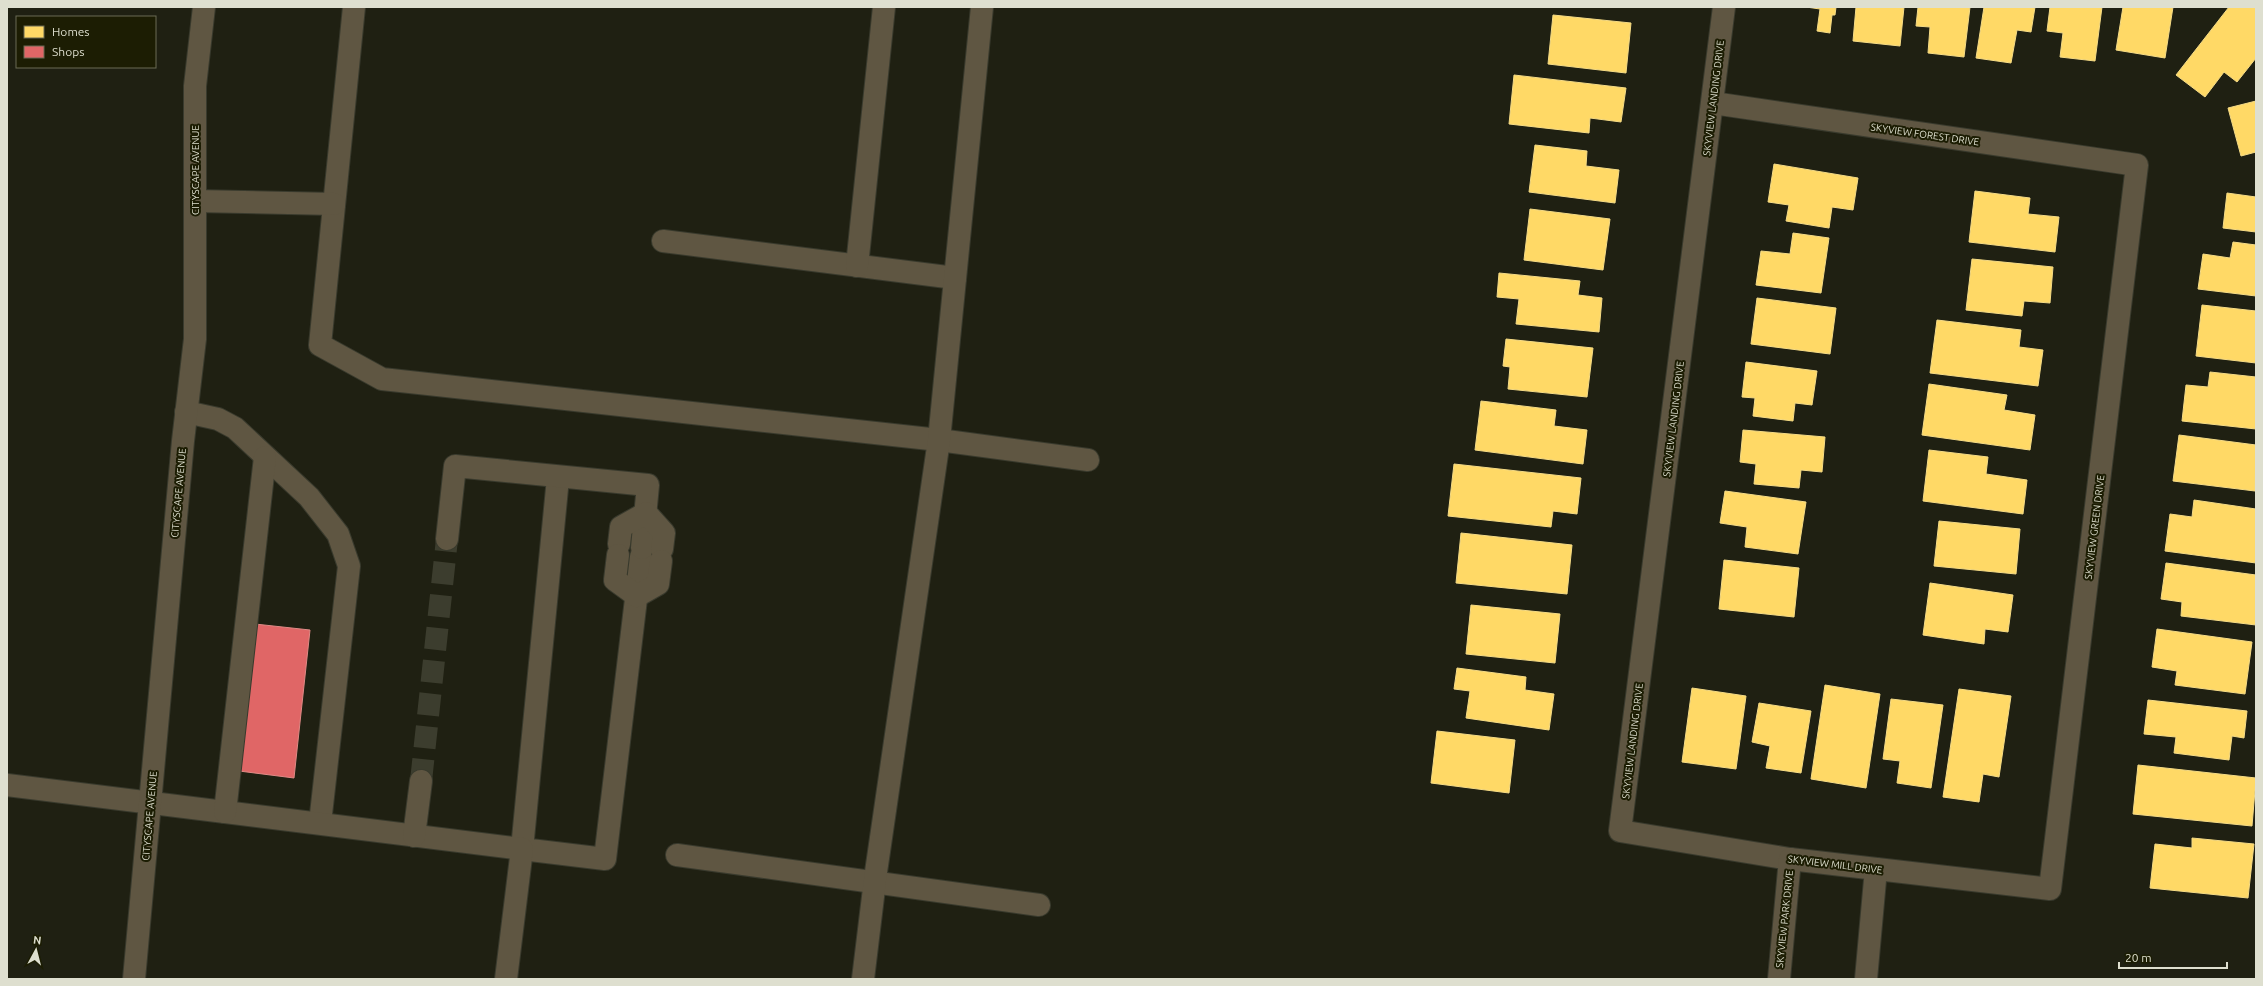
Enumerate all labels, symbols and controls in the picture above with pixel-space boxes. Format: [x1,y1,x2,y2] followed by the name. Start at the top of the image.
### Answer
[16,16,156,68] legend
[52,25,90,38] text: Homes
[1701,39,1726,156] street label: SKYVIEW LANDING DRIVE
[52,45,84,58] text: Shops
[1870,121,1980,148] street label: SKYVIEW FOREST DRIVE
[190,125,201,215] street label: CITYSCAPE AVENUE
[1661,360,1686,477] street label: SKYVIEW LANDING DRIVE
[169,447,188,538] street label: CITYSCAPE AVENUE
[2083,474,2106,580] street label: SKYVIEW GREEN DRIVE
[1620,682,1645,799] street label: SKYVIEW LANDING DRIVE
[140,770,159,861] street label: CITYSCAPE AVENUE
[1787,853,1883,876] street label: SKYVIEW MILL DRIVE
[1774,869,1795,968] street label: SKYVIEW PARK DRIVE
[16,930,56,970] north arrow
[32,934,42,947] text: N
[2119,944,2227,970] scale bar
[2125,951,2152,964] text: 20 m

